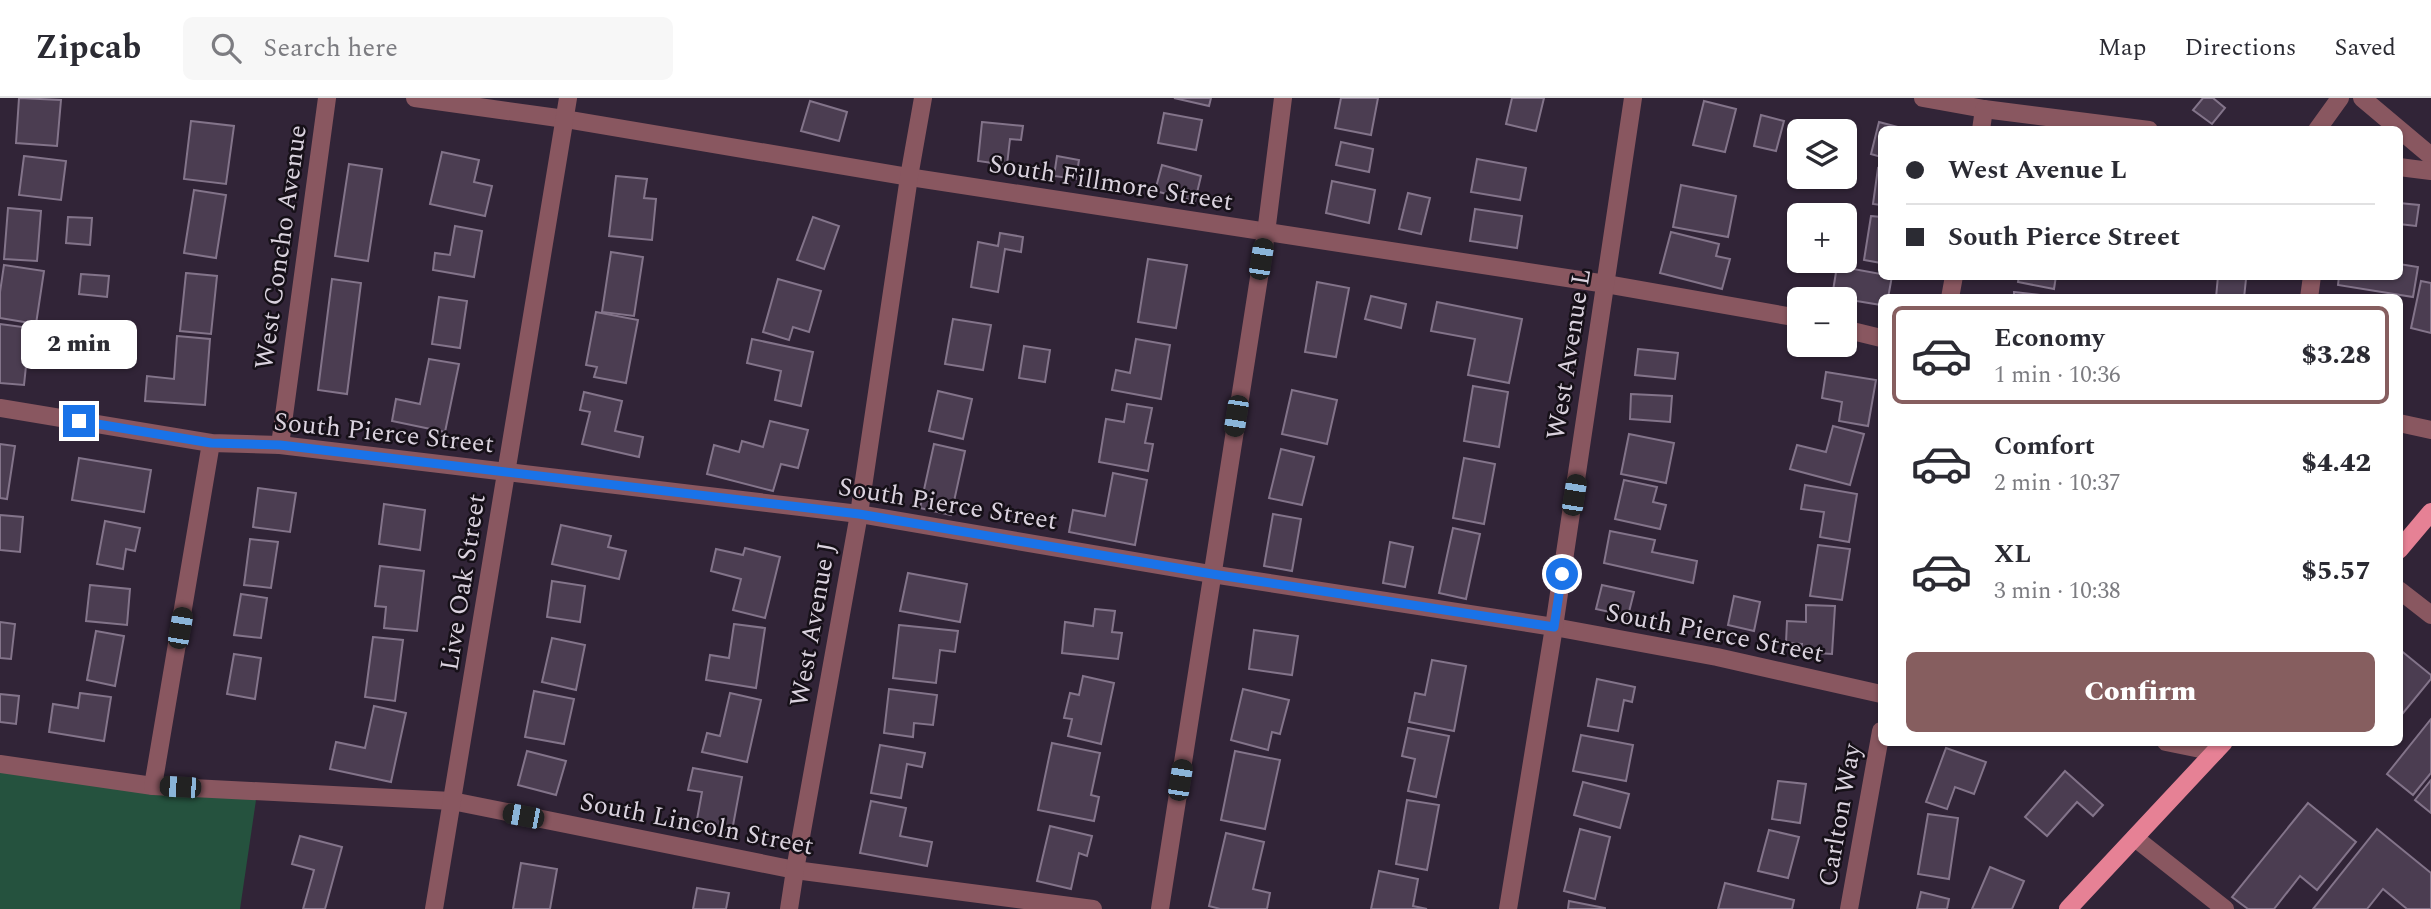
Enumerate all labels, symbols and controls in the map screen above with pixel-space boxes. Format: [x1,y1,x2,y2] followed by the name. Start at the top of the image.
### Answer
[183,17,673,80] search box
[35,23,141,73] text: Zipcab
[263,28,398,68] text: Search here
[207,29,245,67] icon: search
[2098,30,2146,66] text: Map
[2184,30,2296,66] text: Directions
[2334,30,2396,66] text: Saved
[1787,119,1857,357] map controls
[1787,119,1857,189] button: layers
[244,122,318,372] street label: West Concho Avenue
[986,144,1236,222] street label: South Fillmore Street
[1948,150,2127,190] text: West Avenue L
[1787,203,1857,273] button: +
[1948,217,2180,257] text: South Pierce Street
[1248,237,1275,281] car
[1536,266,1602,443] street label: West Avenue L
[1787,287,1857,357] button: −
[1994,318,2104,358] text: Economy
[21,320,137,368] callout: 2 min
[1910,324,1973,387] icon: car
[47,327,111,362] text: 2 min
[2301,335,2371,375] text: $3.28
[1994,358,2121,393] text: 1 min · 10:36
[1223,394,1250,438] car
[272,402,496,464] street label: South Pierce Street
[63,405,95,437] route end
[1994,426,2095,466] text: Comfort
[1910,432,1973,495] icon: car
[2301,443,2371,483] text: $4.42
[1994,466,2121,501] text: 2 min · 10:37
[835,467,1060,541] street label: South Pierce Street
[1561,473,1588,517] car
[429,491,497,674] street label: Live Oak Street
[1994,534,2031,574] text: XL
[779,539,847,710] street label: West Avenue J
[1910,540,1973,603] icon: car
[2301,551,2371,591] text: $5.57
[1546,558,1578,590] route start
[1994,574,2121,609] text: 3 min · 10:38
[1602,592,1827,674] street label: South Pierce Street
[167,605,194,651] car
[1906,652,2375,732] button: Confirm
[1808,739,1872,890] street label: Carlton Way
[1167,758,1194,802] car
[159,775,202,799] car
[576,782,817,866] street label: South Lincoln Street
[501,802,546,830] car

